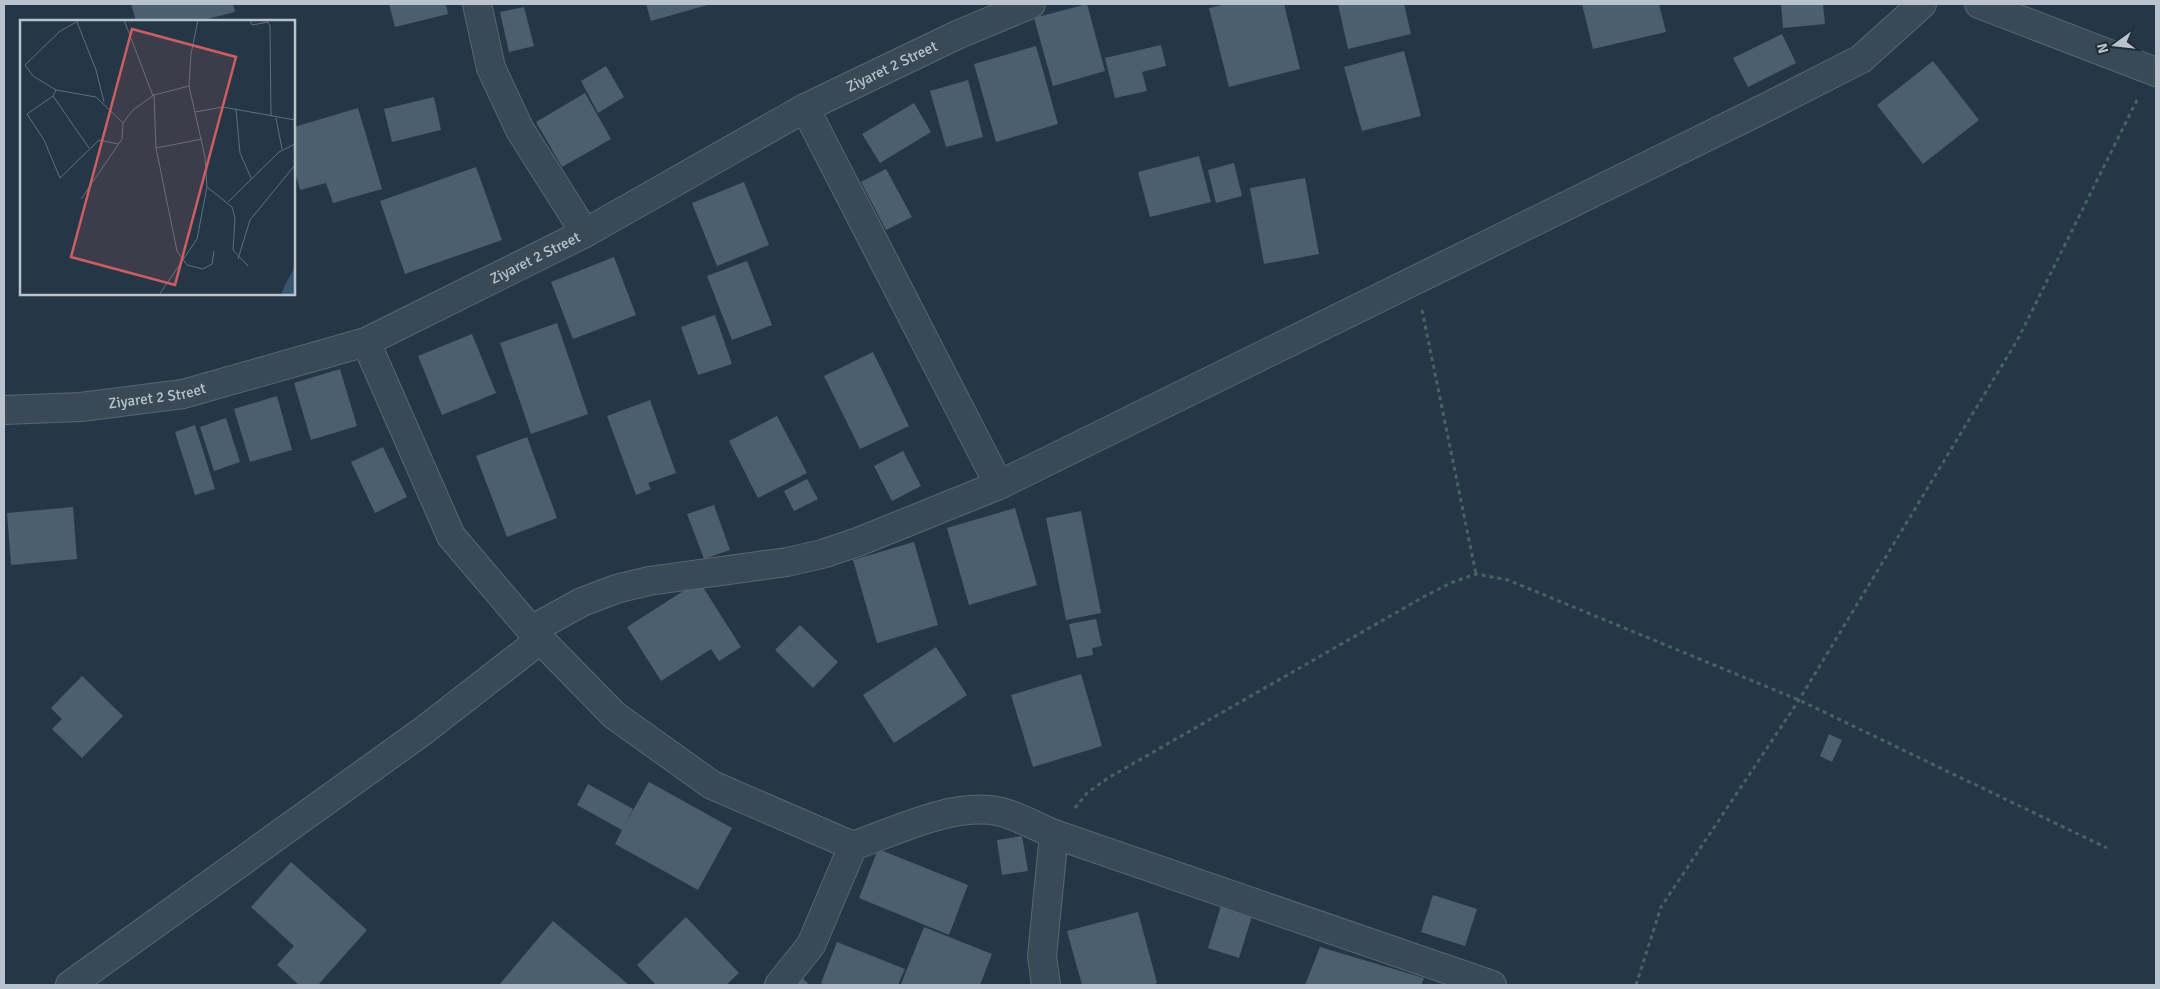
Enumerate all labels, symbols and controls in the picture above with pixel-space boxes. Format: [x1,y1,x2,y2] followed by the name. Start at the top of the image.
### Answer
[20,20,295,295] inset map
[2090,20,2140,70] north arrow
[843,37,940,96] street label: Ziyaret 2 Street
[2093,41,2112,55] text: N
[487,228,583,288] street label: Ziyaret 2 Street
[107,379,208,412] street label: Ziyaret 2 Street

